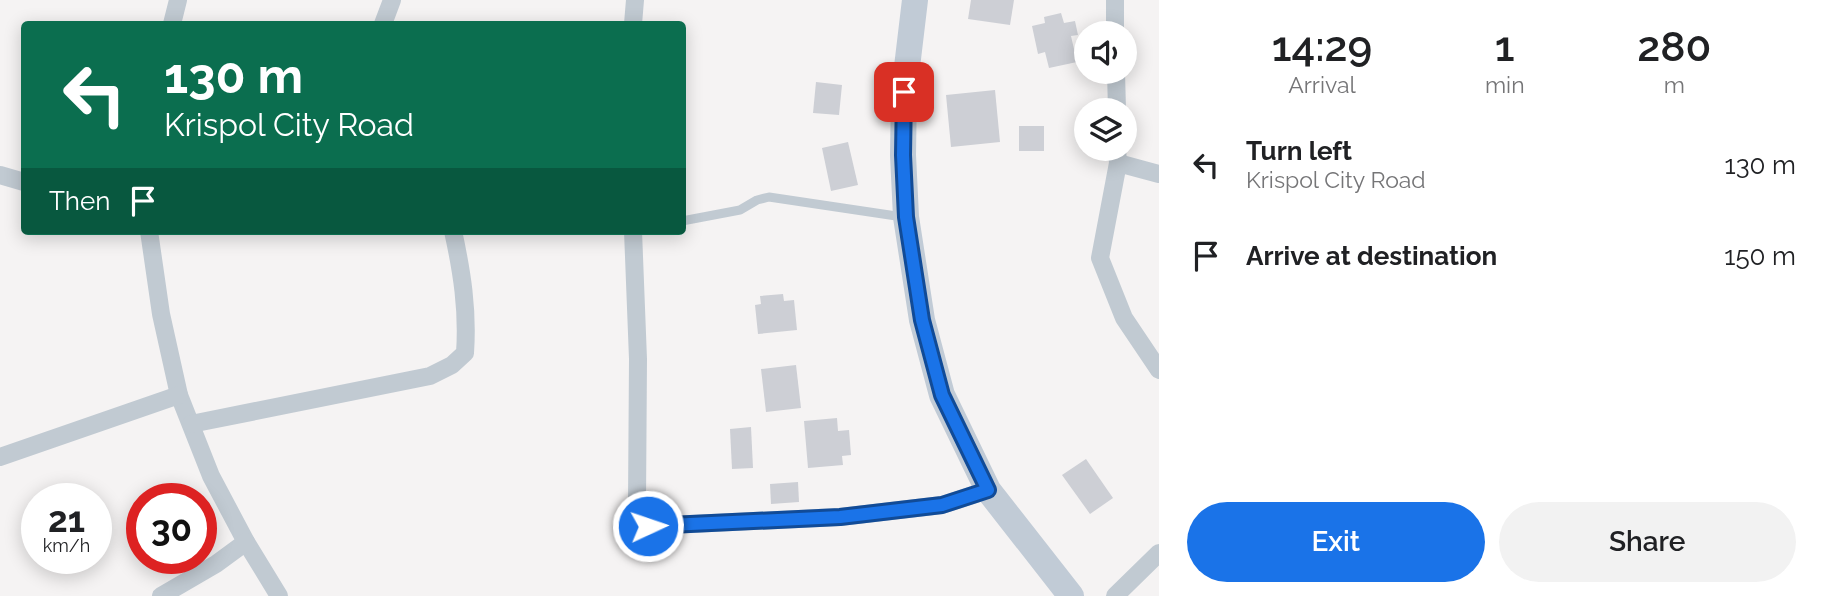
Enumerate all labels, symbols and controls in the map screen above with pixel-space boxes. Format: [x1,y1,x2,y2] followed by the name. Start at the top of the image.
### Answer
[1074,21,1137,161] map controls
[1074,21,1137,84] button: sound
[1272,22,1372,71] text: 14:29
[1495,22,1515,71] text: 1
[1637,22,1711,71] text: 280
[164,47,303,104] text: 130 m
[49,49,140,140] icon: left
[874,62,934,122] pin
[1288,71,1356,98] text: Arrival
[1485,71,1525,98] text: min
[1664,71,1685,98] text: m
[885,73,923,111] icon: arrive
[1074,98,1137,161] button: layers
[164,106,414,143] text: Krispol City Road
[1246,136,1352,166] text: Turn left
[1187,146,1225,184] icon: left
[1725,150,1796,180] text: 130 m
[1246,166,1426,193] text: Krispol City Road
[124,182,162,220] icon: arrive
[49,186,110,216] text: Then
[1187,237,1225,275] icon: arrive
[1246,241,1497,271] text: Arrive at destination
[1724,241,1796,271] text: 150 m
[126,483,217,574] speed limit sign: 30
[611,489,685,563] position arrow
[48,499,85,540] text: 21
[1187,502,1485,582] button: Exit
[1499,502,1796,582] button: Share
[43,535,90,556] text: km/h

